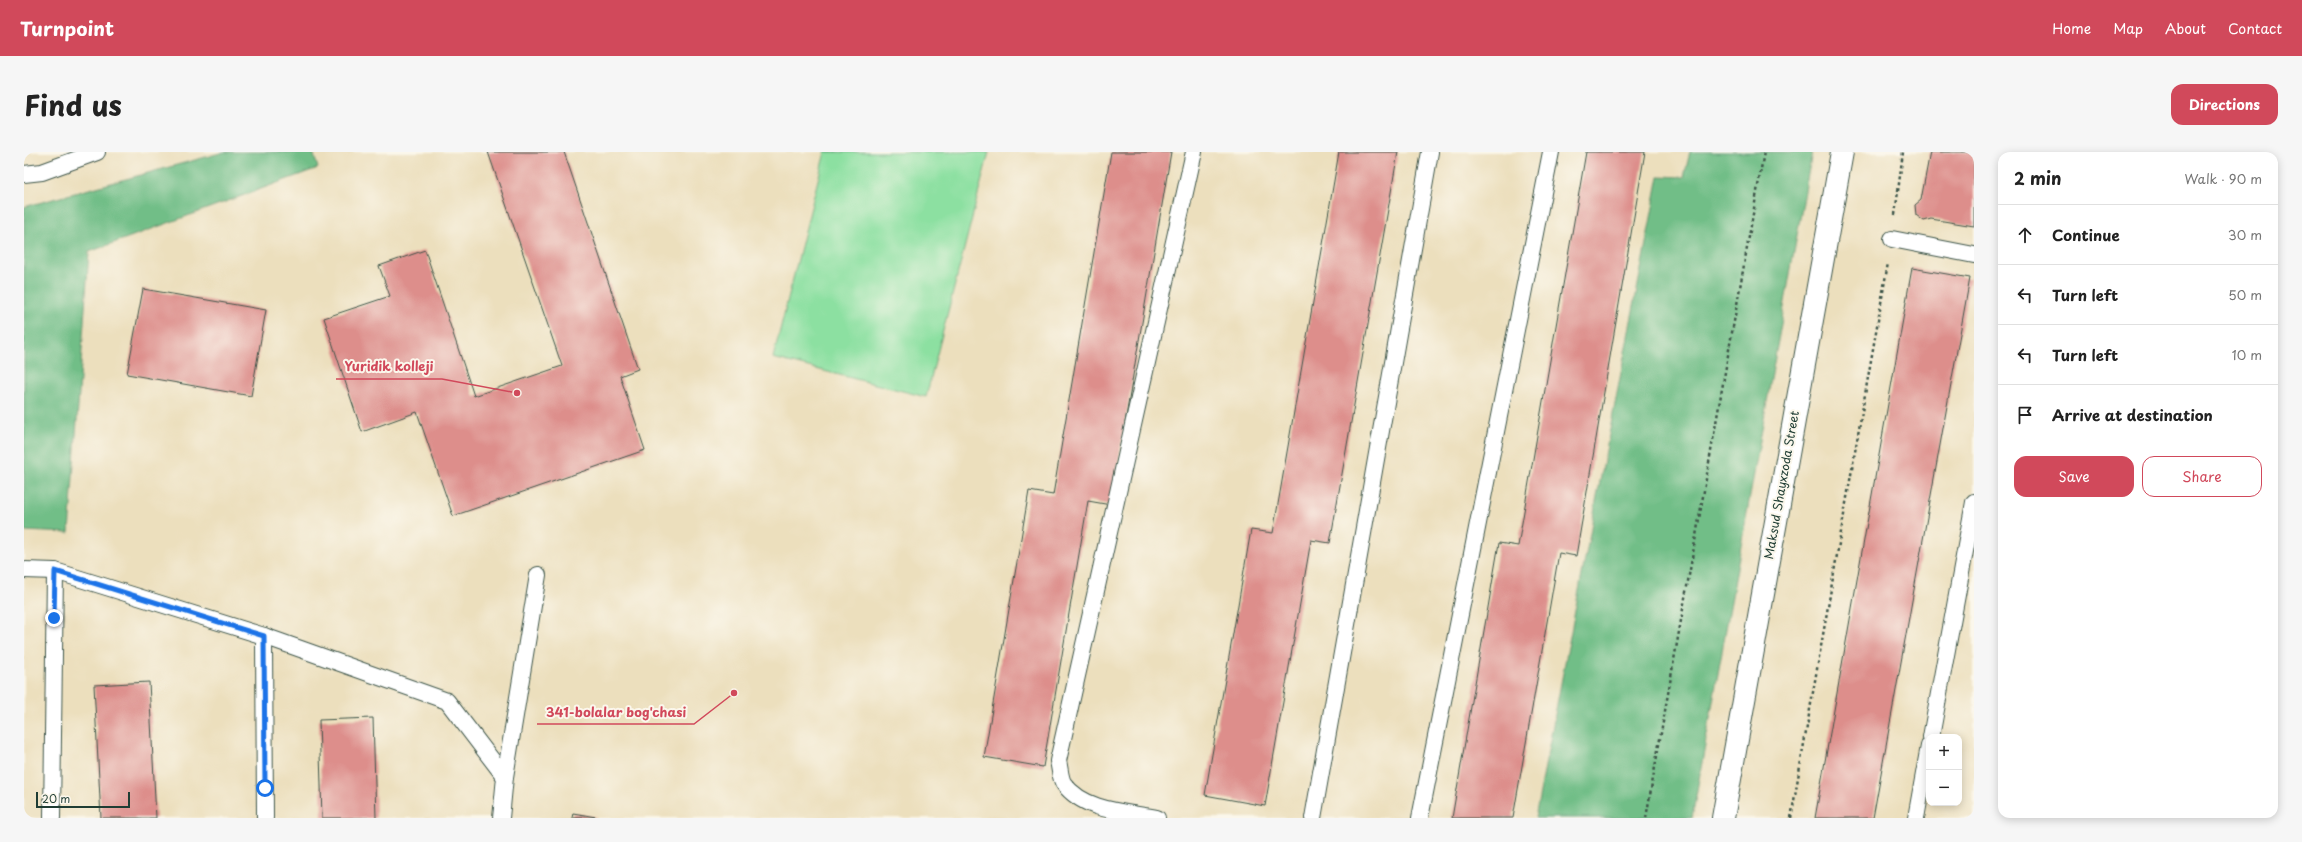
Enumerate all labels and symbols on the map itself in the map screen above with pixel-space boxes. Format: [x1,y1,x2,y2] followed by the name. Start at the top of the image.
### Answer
[336,354,442,379] callout: Yuridik kolleji
[344,356,434,375] text: Yuridik kolleji
[1759,409,1803,561] street label: Maksud Shayxzoda Street
[45,609,63,627] route end
[537,699,694,724] callout: 341-bolalar bog'chasi
[546,702,686,721] text: 341-bolalar bog'chasi
[256,779,274,797] route start
[36,790,130,809] scale bar

